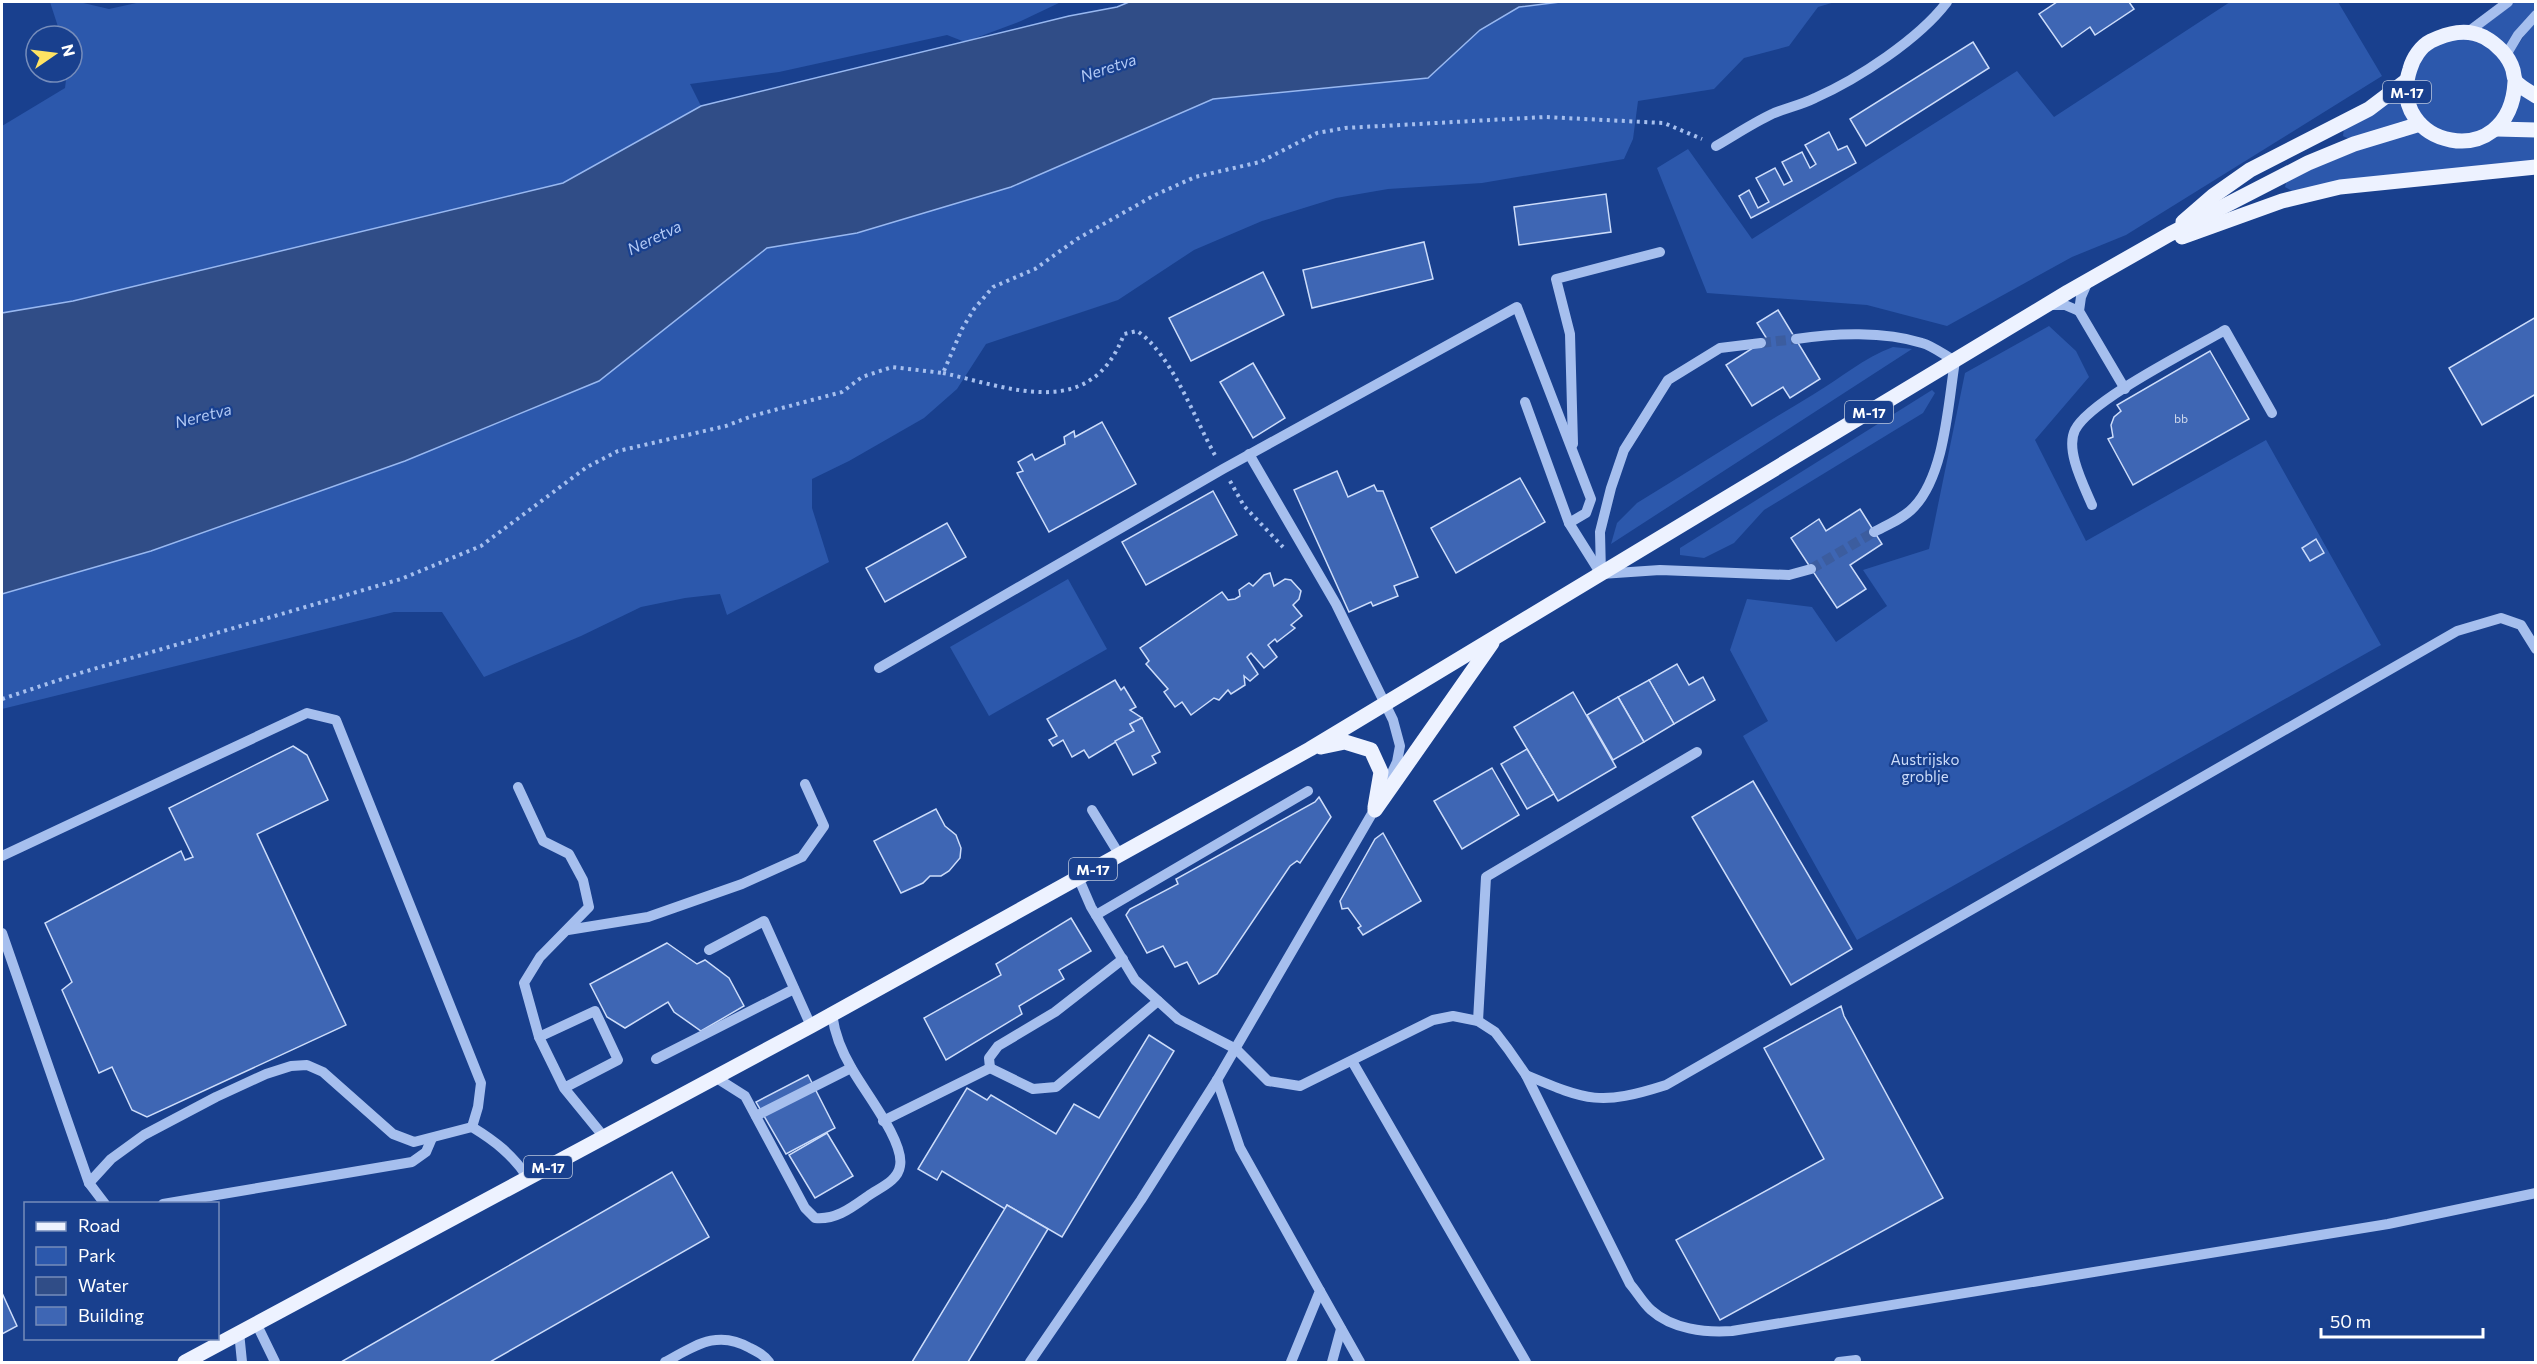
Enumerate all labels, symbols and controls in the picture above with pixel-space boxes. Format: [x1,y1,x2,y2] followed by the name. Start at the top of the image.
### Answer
[24,24,84,84] north arrow
[58,42,80,58] text: N
[1078,49,1138,85] water label: Neretva
[2383,81,2431,103] road number: M-17
[624,216,684,258] water label: Neretva
[173,399,233,431] water label: Neretva
[1845,401,1893,423] road number: M-17
[2174,411,2188,425] house number: bb
[1891,750,1959,785] park label: Austrijsko groblje
[1069,858,1117,880] road number: M-17
[524,1156,572,1178] road number: M-17
[24,1202,219,1340] legend
[78,1214,120,1236] text: Road
[78,1244,116,1266] text: Park
[78,1274,129,1296] text: Water
[2321,1301,2483,1339] scale bar
[78,1304,144,1326] text: Building
[2330,1310,2371,1332] text: 50 m

